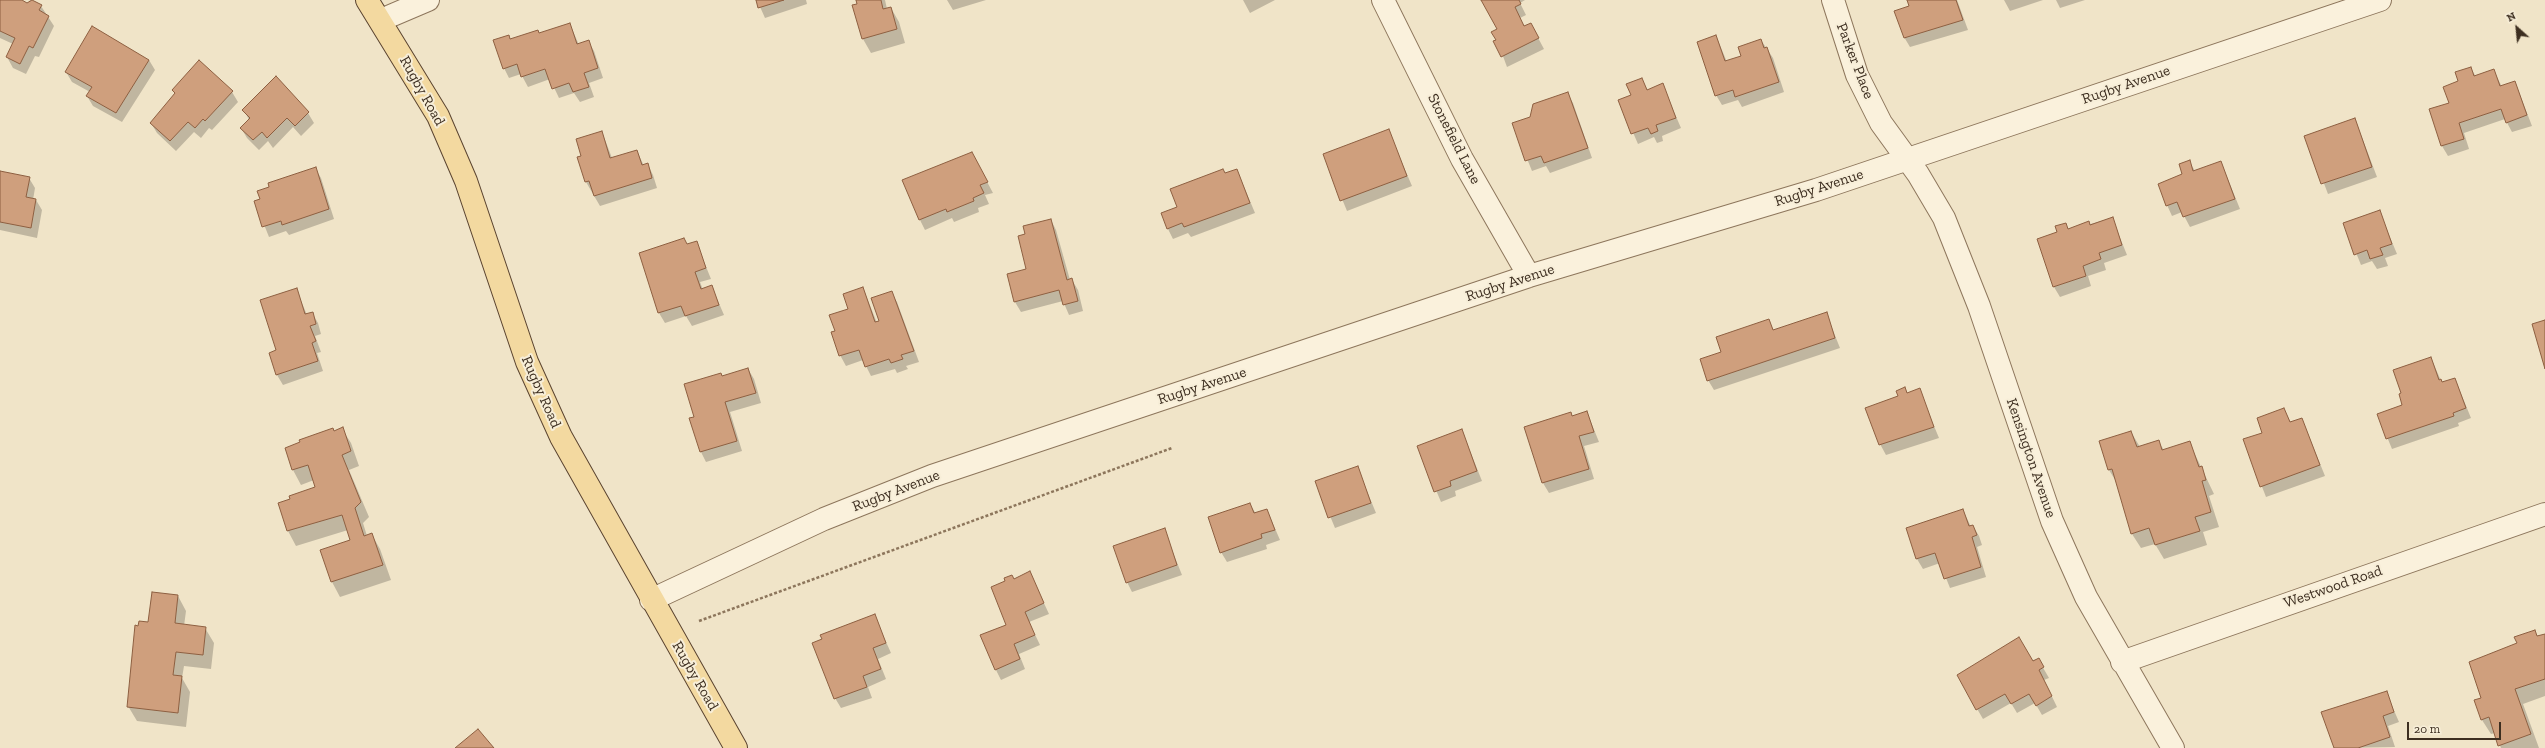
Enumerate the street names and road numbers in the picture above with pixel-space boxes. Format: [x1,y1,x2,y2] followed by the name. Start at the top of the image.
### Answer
[1832,20,1878,102] street label: Parker Place
[395,53,449,129] street label: Rugby Road
[2079,61,2173,109] street label: Rugby Avenue
[1423,91,1485,187] street label: Stonefield Lane
[1772,165,1866,211] street label: Rugby Avenue
[1463,260,1557,306] street label: Rugby Avenue
[517,353,565,431] street label: Rugby Road
[1155,363,1249,409] street label: Rugby Avenue
[2002,396,2060,520] street label: Kensington Avenue
[850,466,942,516] street label: Rugby Avenue
[2281,562,2385,612] street label: Westwood Road
[668,638,722,714] street label: Rugby Road

